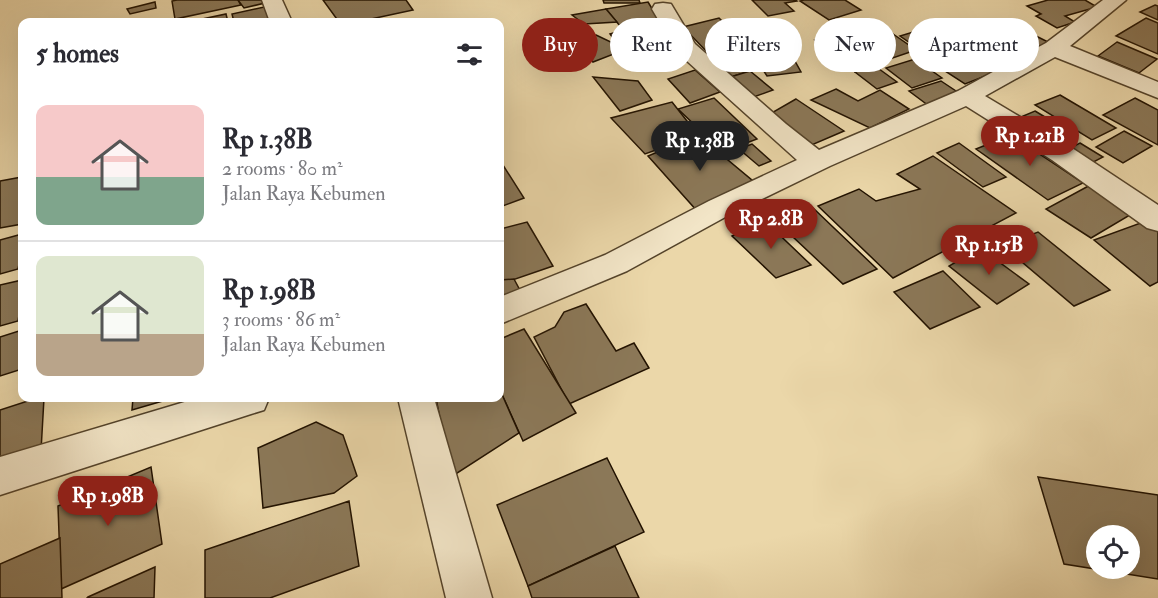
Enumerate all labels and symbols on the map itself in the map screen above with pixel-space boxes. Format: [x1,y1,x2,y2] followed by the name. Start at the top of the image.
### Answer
[968,116,1092,167] pin: Rp 1.21B
[638,121,762,172] pin: Rp 1.38B
[716,199,826,250] pin: Rp 2.8B
[927,225,1051,276] pin: Rp 1.15B
[46,476,170,527] pin: Rp 1.98B

